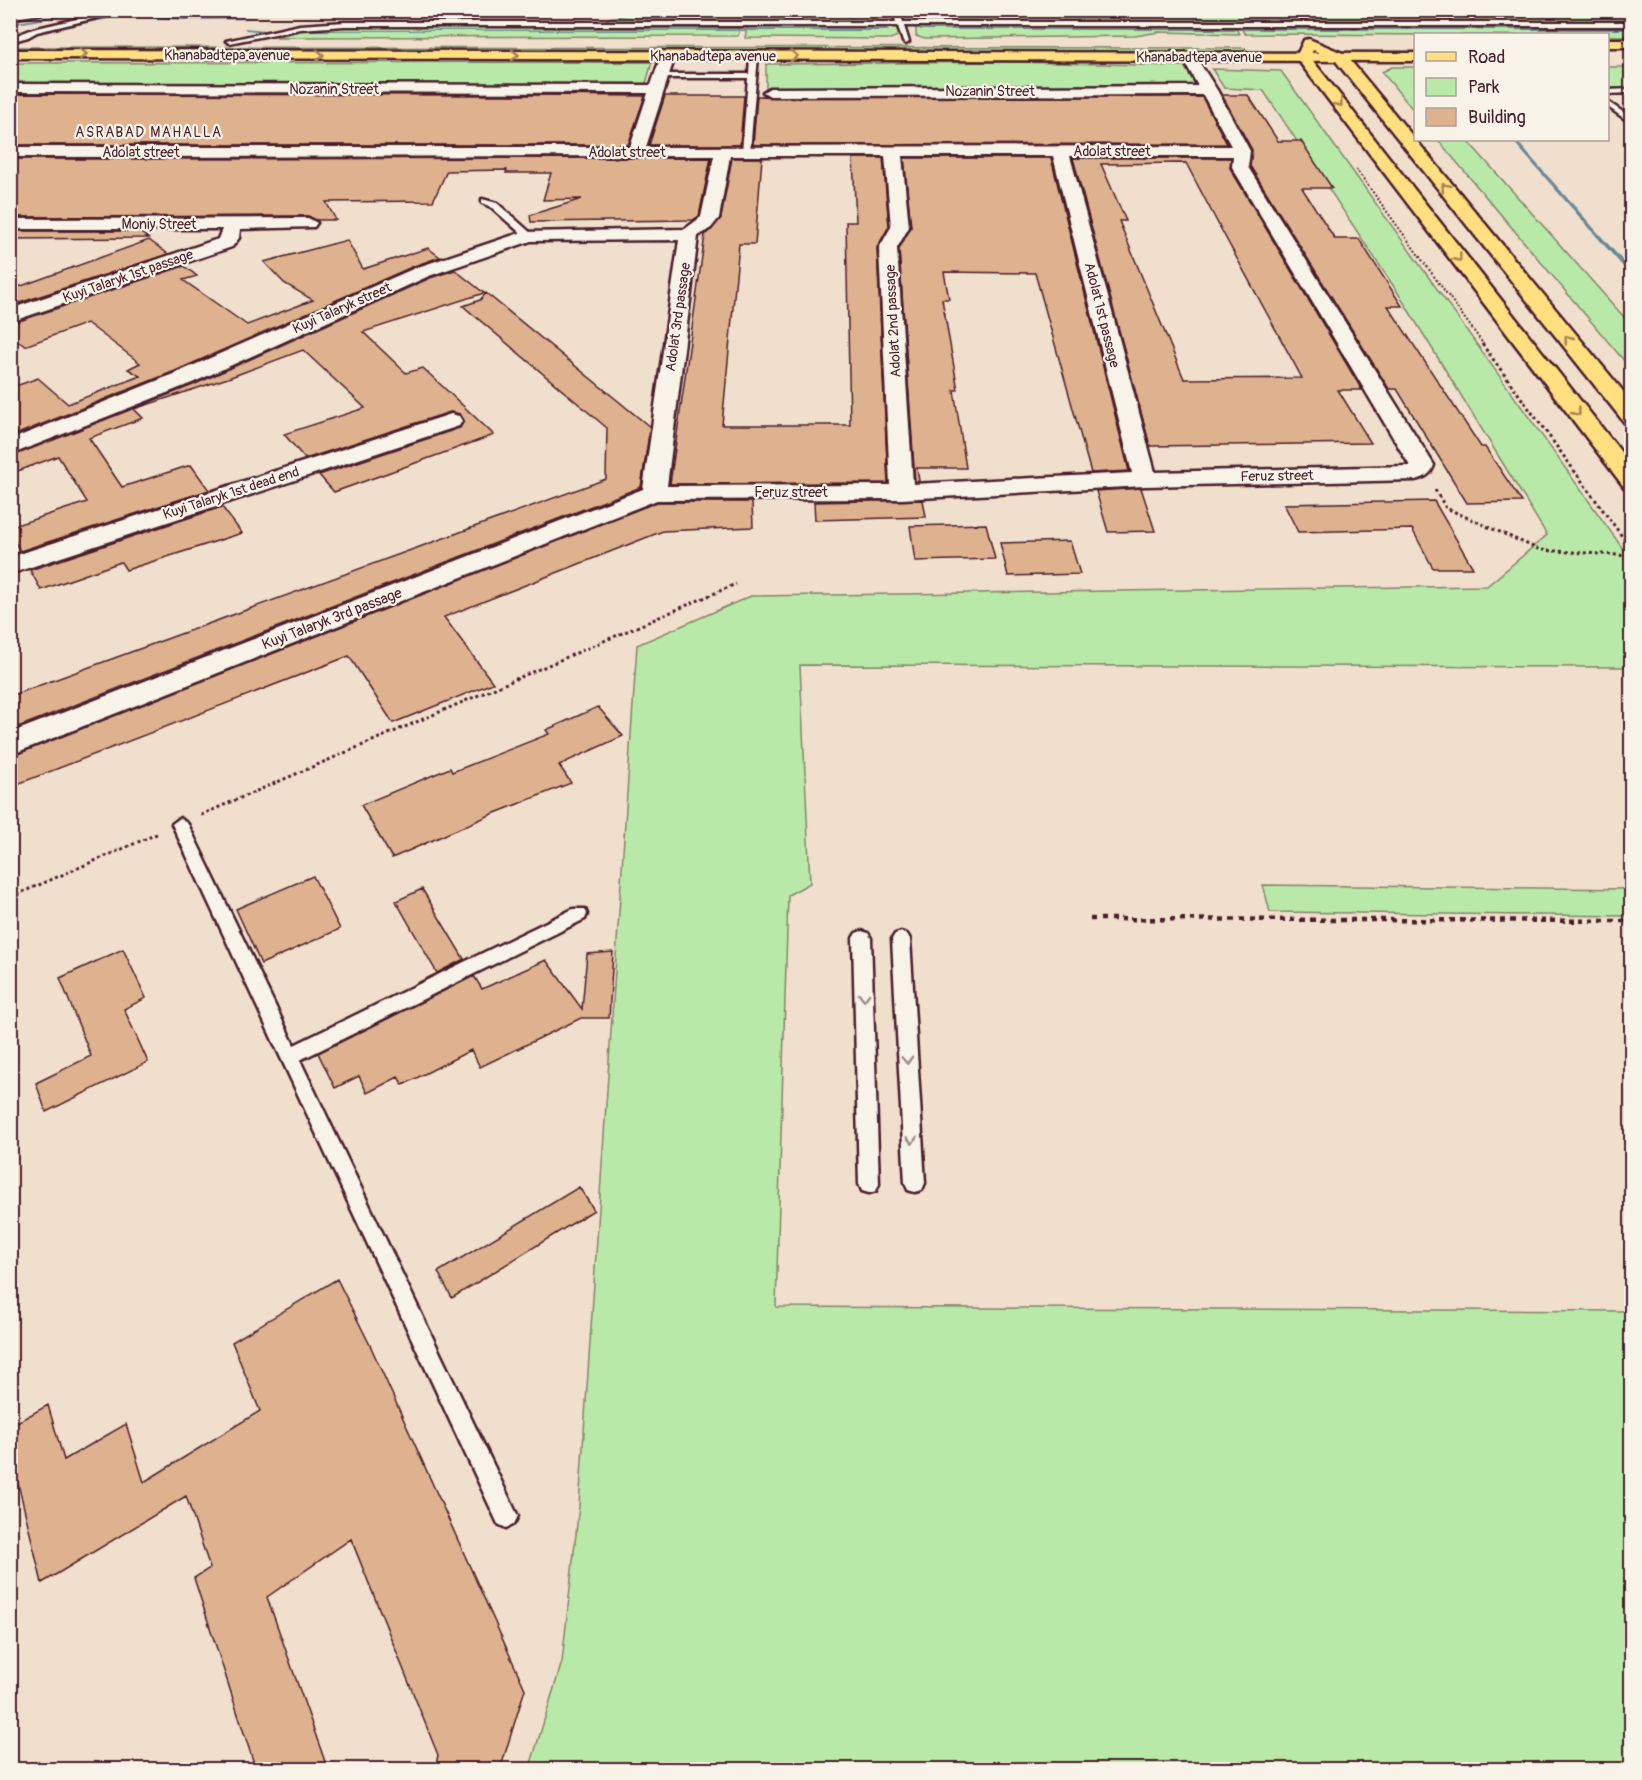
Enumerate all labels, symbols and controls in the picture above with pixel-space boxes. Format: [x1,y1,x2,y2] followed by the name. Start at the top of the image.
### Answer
[1414,33,1609,141] legend
[1468,46,1505,69] text: Road
[164,47,290,64] street label: Khanabadtepa avenue
[79,48,88,60] one-way arrow
[650,48,776,65] street label: Khanabadtepa avenue
[316,49,325,61] one-way arrow
[511,49,520,61] one-way arrow
[1136,49,1262,66] street label: Khanabadtepa avenue
[790,50,799,62] one-way arrow
[1468,76,1500,99] text: Park
[289,81,379,98] street label: Nozanin Street
[945,83,1035,100] street label: Nozanin Street
[1332,97,1343,108] one-way arrow
[1468,106,1526,129] text: Building
[75,124,223,141] district label: ASRABAD MAHALLA
[1073,143,1151,160] street label: Adolat street
[102,144,180,161] street label: Adolat street
[588,144,666,161] street label: Adolat street
[1441,183,1452,194] one-way arrow
[122,216,197,233] street label: Moniy Street
[61,246,195,306] street label: Kuyi Talaryk 1st passage
[1451,251,1462,262] one-way arrow
[662,261,694,373] street label: Adolat 3rd passage
[1081,261,1123,369] street label: Adolat 1st passage
[882,264,904,378] street label: Adolat 2nd passage
[290,278,394,337] street label: Kuyi Talaryk street
[1564,335,1575,346] one-way arrow
[1570,405,1581,416] one-way arrow
[161,463,301,523] street label: Kuyi Talaryk 1st dead end
[1240,467,1314,485] street label: Feruz street
[754,484,828,501] street label: Feruz street
[259,583,405,654] street label: Kuyi Talaryk 3rd passage
[857,992,870,1001] one-way arrow
[901,1056,914,1065] one-way arrow
[905,1136,918,1145] one-way arrow

